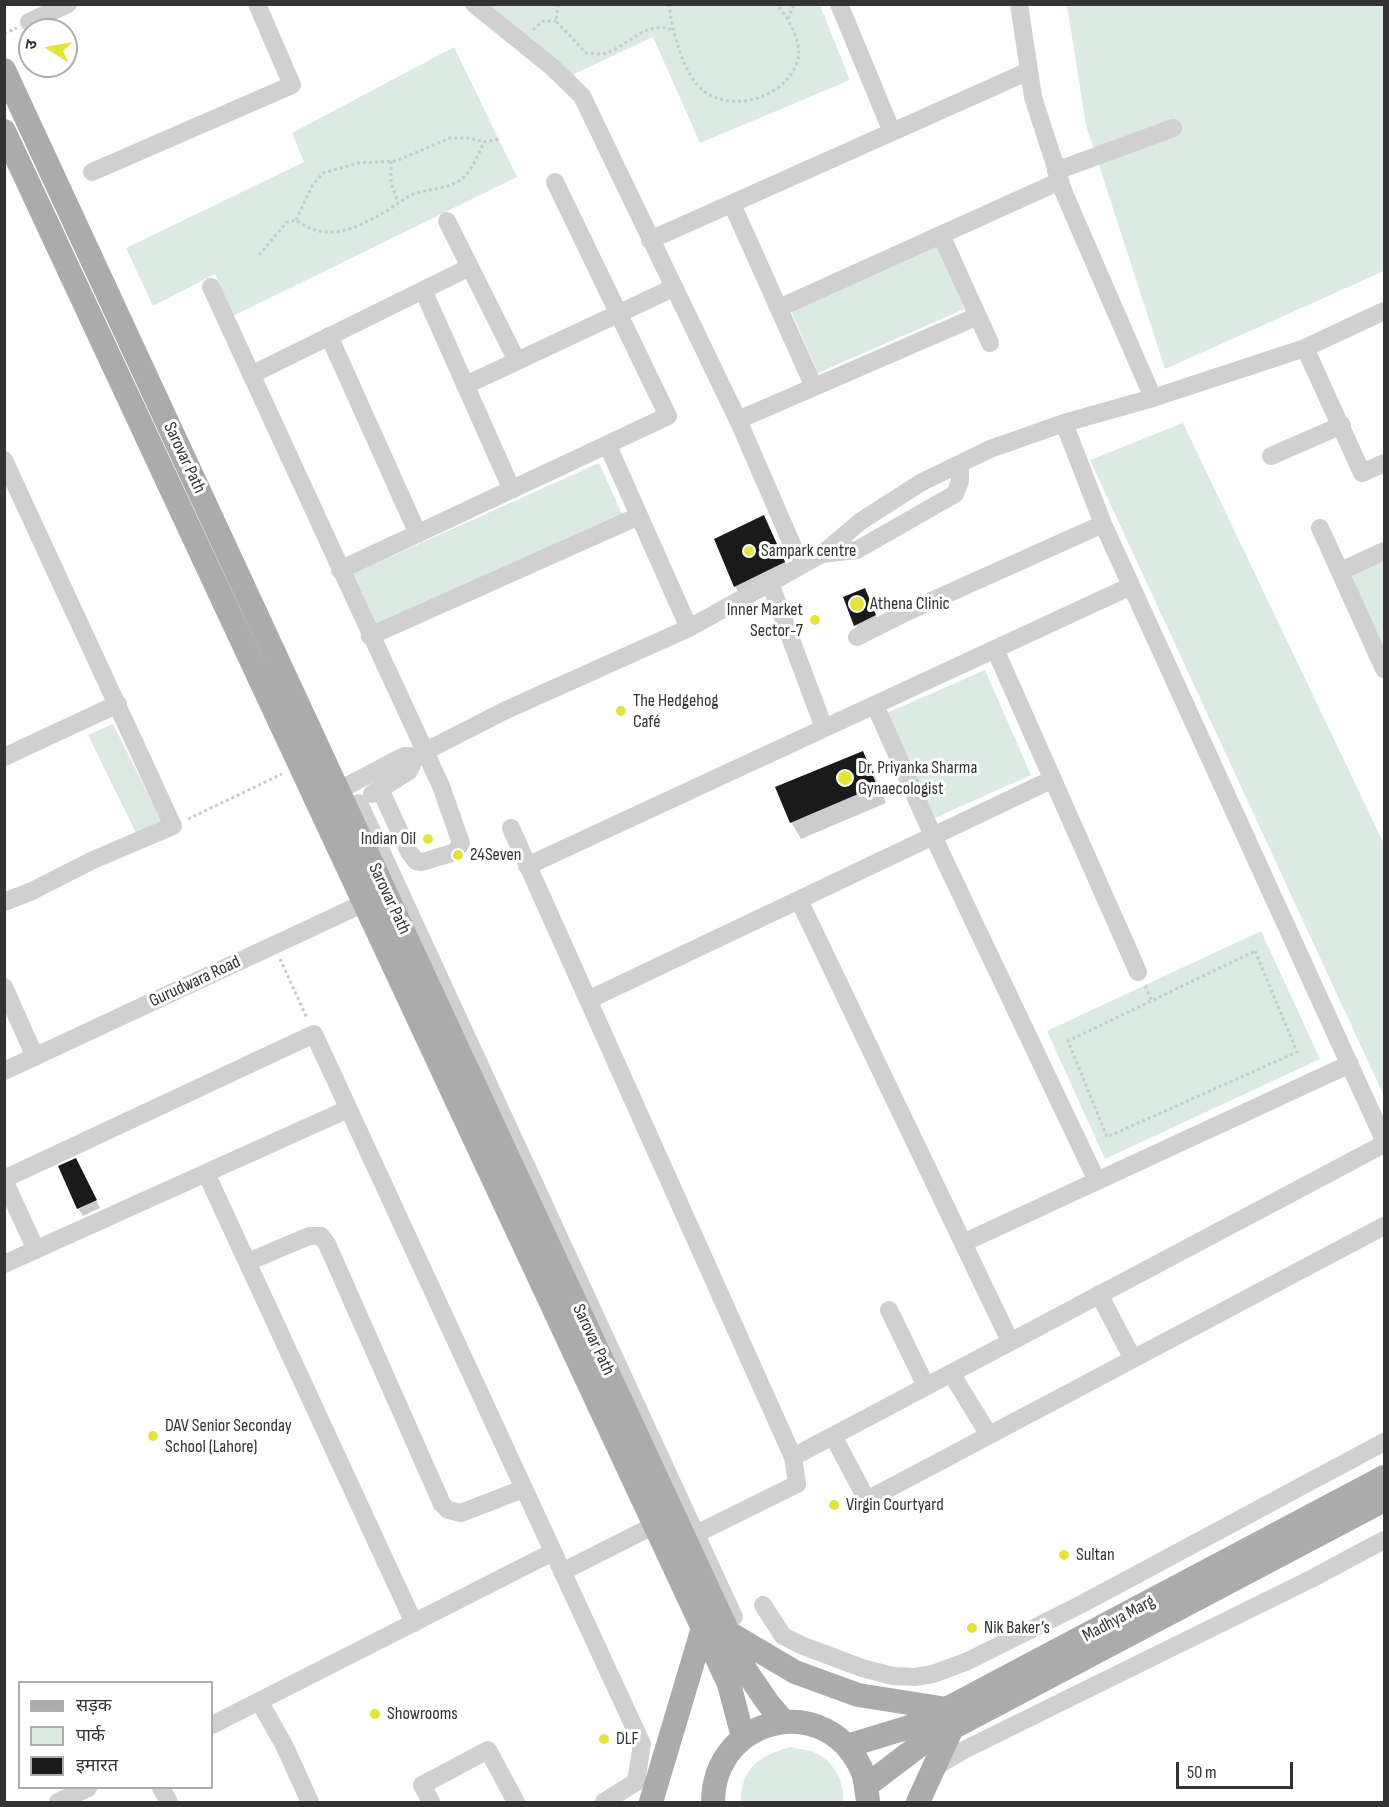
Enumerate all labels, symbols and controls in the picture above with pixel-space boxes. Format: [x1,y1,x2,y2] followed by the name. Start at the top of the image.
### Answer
[18,18,78,78] north arrow
[22,38,42,51] text: उ
[158,419,210,497] street label: Sarovar Path
[761,540,856,562] place label: Sampark centre
[742,544,756,558] marker: Sampark centre
[870,593,950,615] place label: Athena Clinic
[848,595,866,613] marker: Athena Clinic
[727,599,803,642] place label: Inner Market Sector-7
[808,613,822,627] marker: Inner Market Sector-7
[633,690,718,732] place label: The Hedgehog Café
[614,704,628,718] marker: The Hedgehog Café
[858,757,977,800] place label: Dr. Priyanka Sharma Gynaecologist
[836,769,854,787] marker: Dr. Priyanka Sharma Gynaecologist
[361,828,416,850] place label: Indian Oil
[421,832,435,846] marker: Indian Oil
[470,844,521,866] place label: 24Seven
[451,848,465,862] marker: 24Seven
[363,860,415,938] street label: Sarovar Path
[146,951,244,1013] street label: Gurudwara Road
[567,1301,619,1379] street label: Sarovar Path
[165,1415,292,1458] place label: DAV Senior Seconday School (Lahore)
[146,1429,160,1443] marker: DAV Senior Seconday School (Lahore)
[846,1494,944,1516] place label: Virgin Courtyard
[827,1498,841,1512] marker: Virgin Courtyard
[1076,1544,1115,1566] place label: Sultan
[1057,1548,1071,1562] marker: Sultan
[1079,1591,1159,1647] street label: Madhya Marg
[984,1617,1050,1639] place label: Nik Baker’s
[965,1621,979,1635] marker: Nik Baker’s
[18,1681,213,1789] legend
[76,1695,112,1716] text: सड़क
[387,1703,458,1725] place label: Showrooms
[368,1707,382,1721] marker: Showrooms
[76,1725,105,1746] text: पार्क
[616,1728,639,1750] place label: DLF
[597,1732,611,1746] marker: DLF
[1179,1750,1296,1788] scale bar
[76,1755,118,1776] text: इमारत
[1187,1762,1217,1783] text: 50 m

